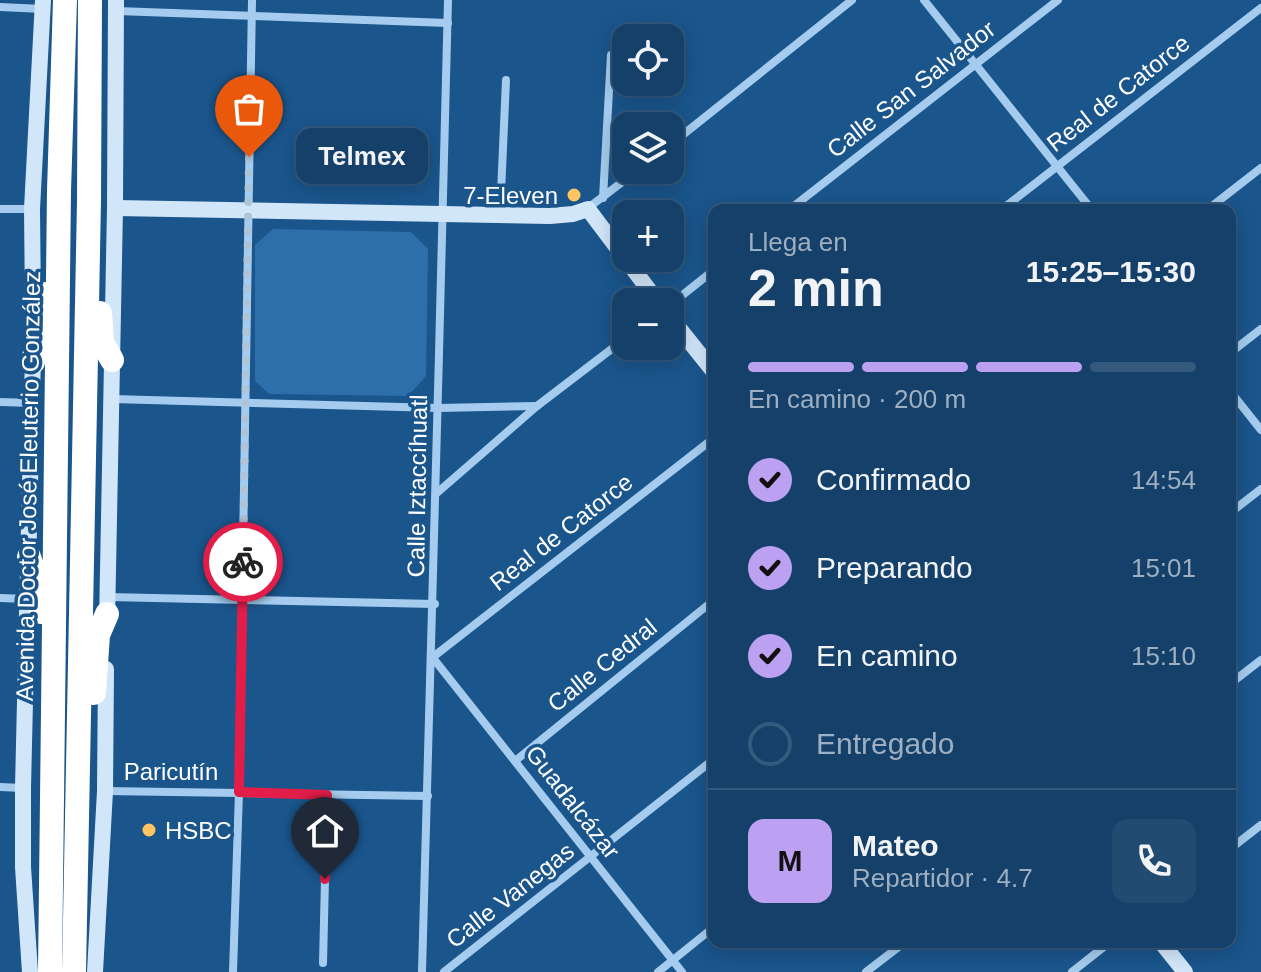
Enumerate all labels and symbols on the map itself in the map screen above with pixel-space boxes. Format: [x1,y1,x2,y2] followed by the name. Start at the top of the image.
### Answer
[822,15,1000,163] street label: Calle San Salvador
[1041,29,1195,157] street label: Real de Catorce
[215,75,283,157] pin
[297,129,429,185] callout: Telmex
[463,182,558,209] place label: 7-Eleven
[565,186,583,204] marker: 7-Eleven
[11,271,45,701] street label: Avenida Doctor José Eleuterio González
[402,394,432,578] street label: Calle Iztaccíhuatl
[484,468,638,596] street label: Real de Catorce
[203,522,283,602] courier
[542,613,662,717] street label: Calle Cedral
[520,740,626,864] street label: Guadalcázar
[124,758,218,785] street label: Paricutín
[291,797,359,879] pin
[165,817,232,844] place label: HSBC
[140,821,158,839] marker: HSBC
[441,837,579,953] street label: Calle Vanegas

